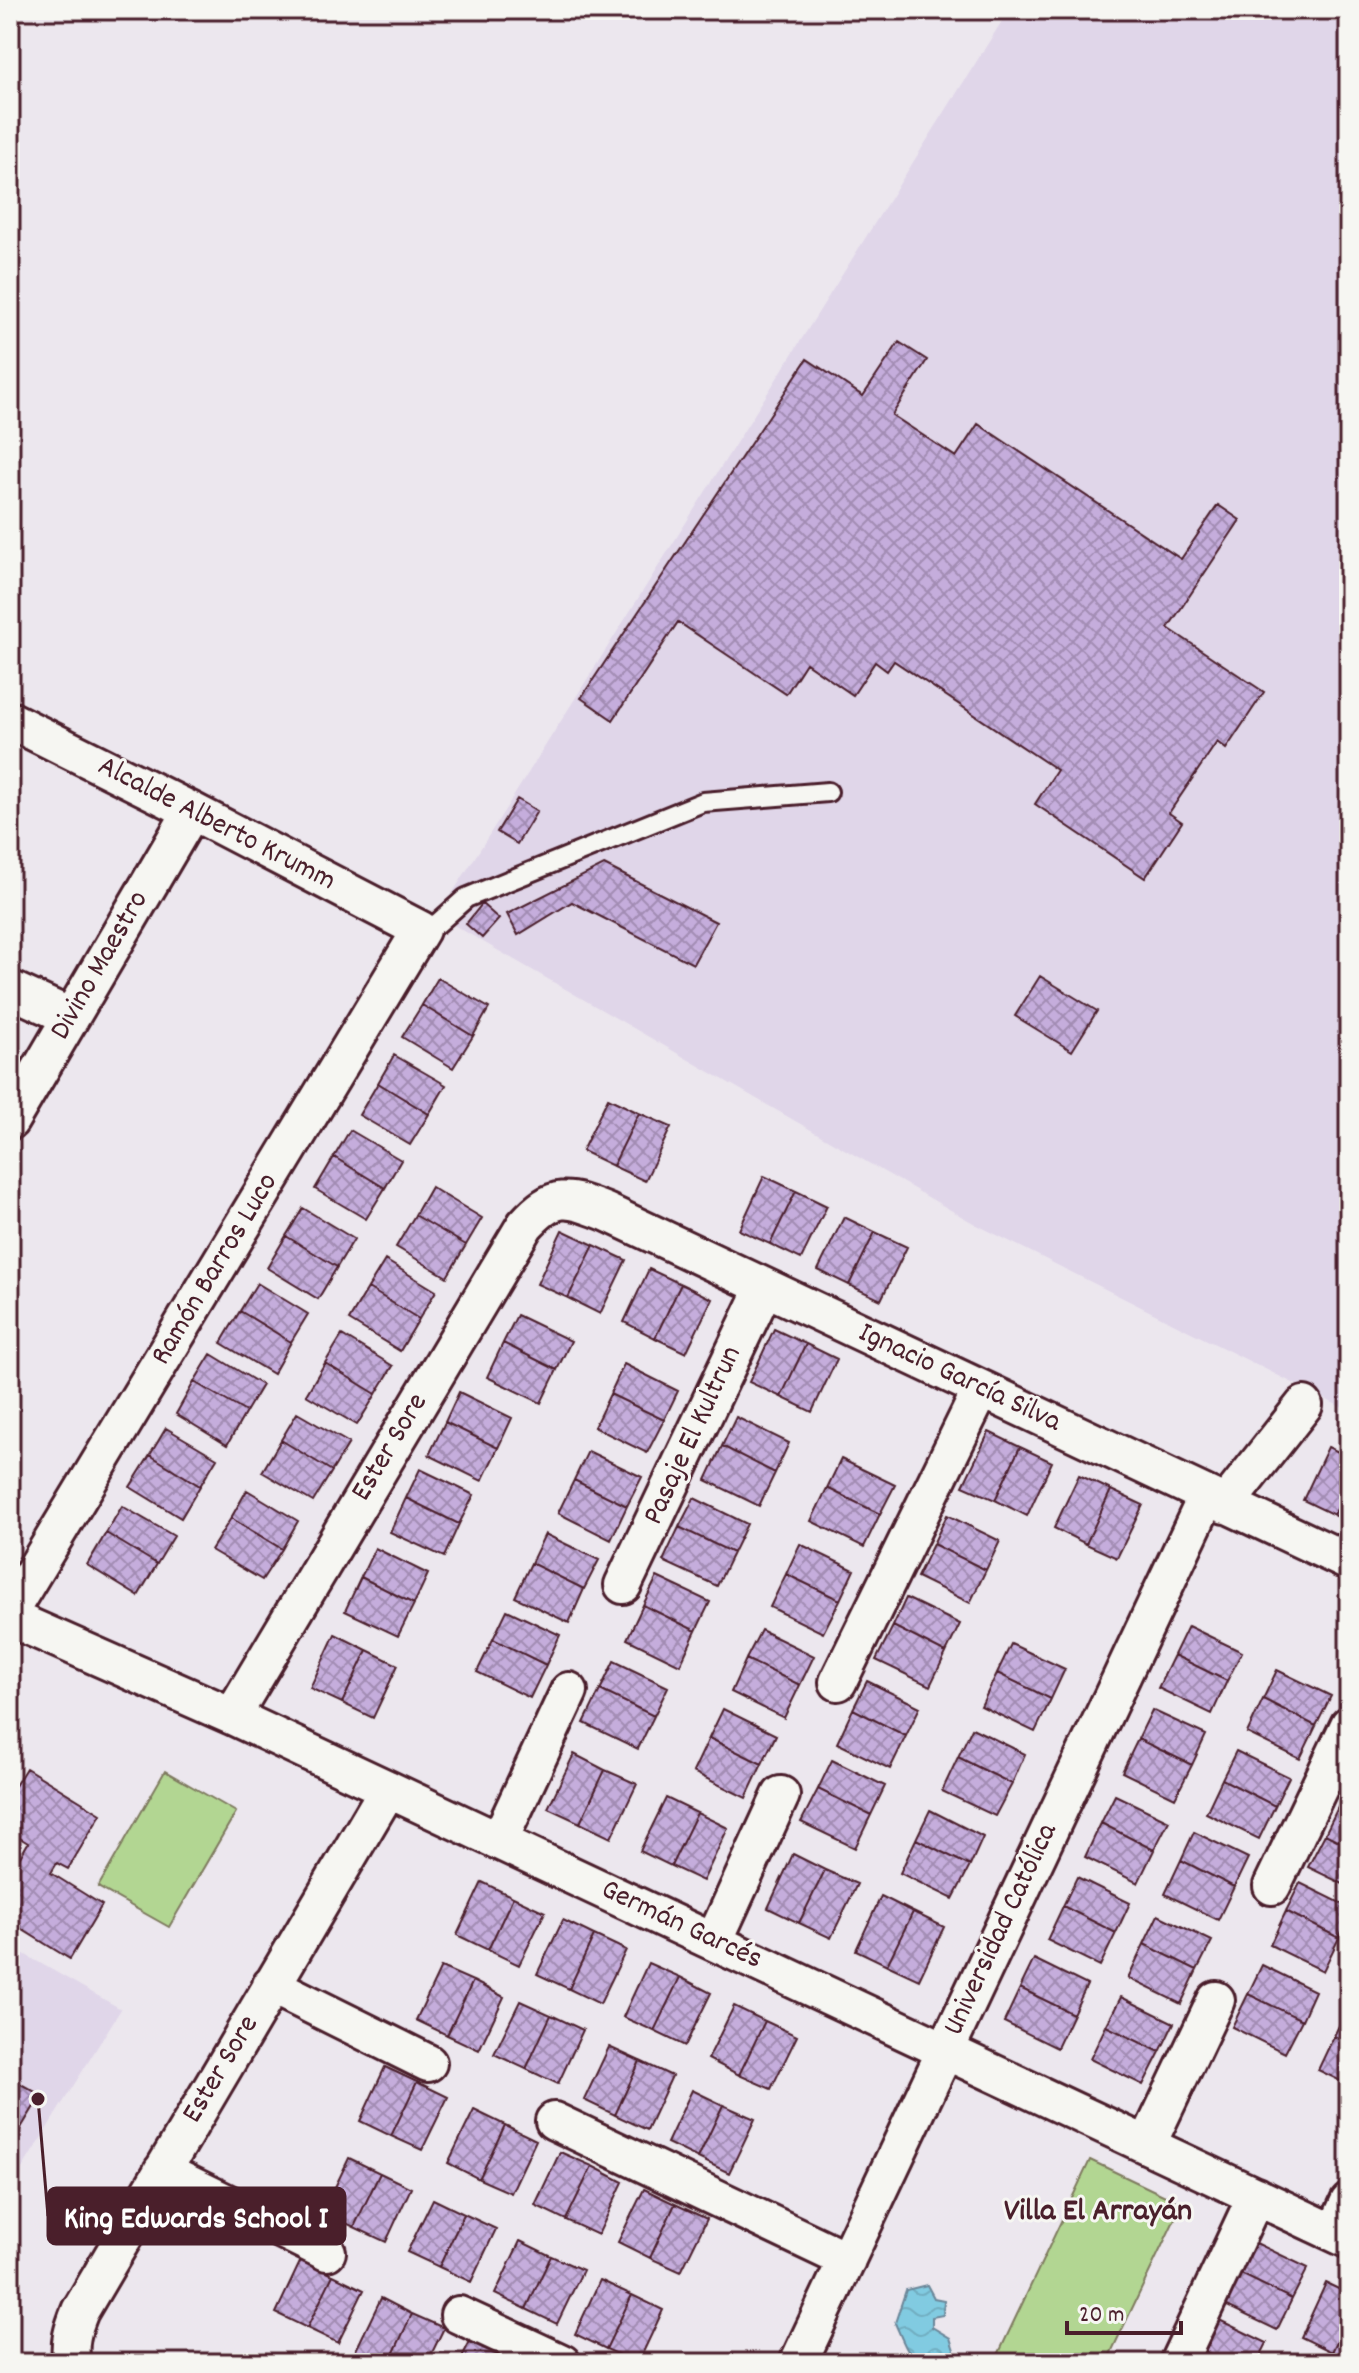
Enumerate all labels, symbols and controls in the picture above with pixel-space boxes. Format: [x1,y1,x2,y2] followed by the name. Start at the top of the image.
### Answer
[89,746,343,904] street label: Alcalde Alberto Krumm
[41,883,161,1049] street label: Divino Maestro
[142,1166,290,1374] street label: Ramón Barros Luco
[850,1313,1068,1445] street label: Ignacio García Silva
[634,1340,754,1532] street label: Pasaje El Kultrun
[342,1386,440,1510] street label: Ester Sore
[934,1816,1070,2043] street label: Universidad Católica
[593,1870,769,1982] street label: Germán Garcés
[173,2008,271,2132] street label: Ester Sore
[48,2188,345,2244] callout: King Edwards School I
[1004,2190,1192,2236] district label: Villa El Arrayán
[64,2198,328,2244] text: King Edwards School I
[1067,2285,1181,2335] scale bar
[1079,2299,1125,2333] text: 20 m

